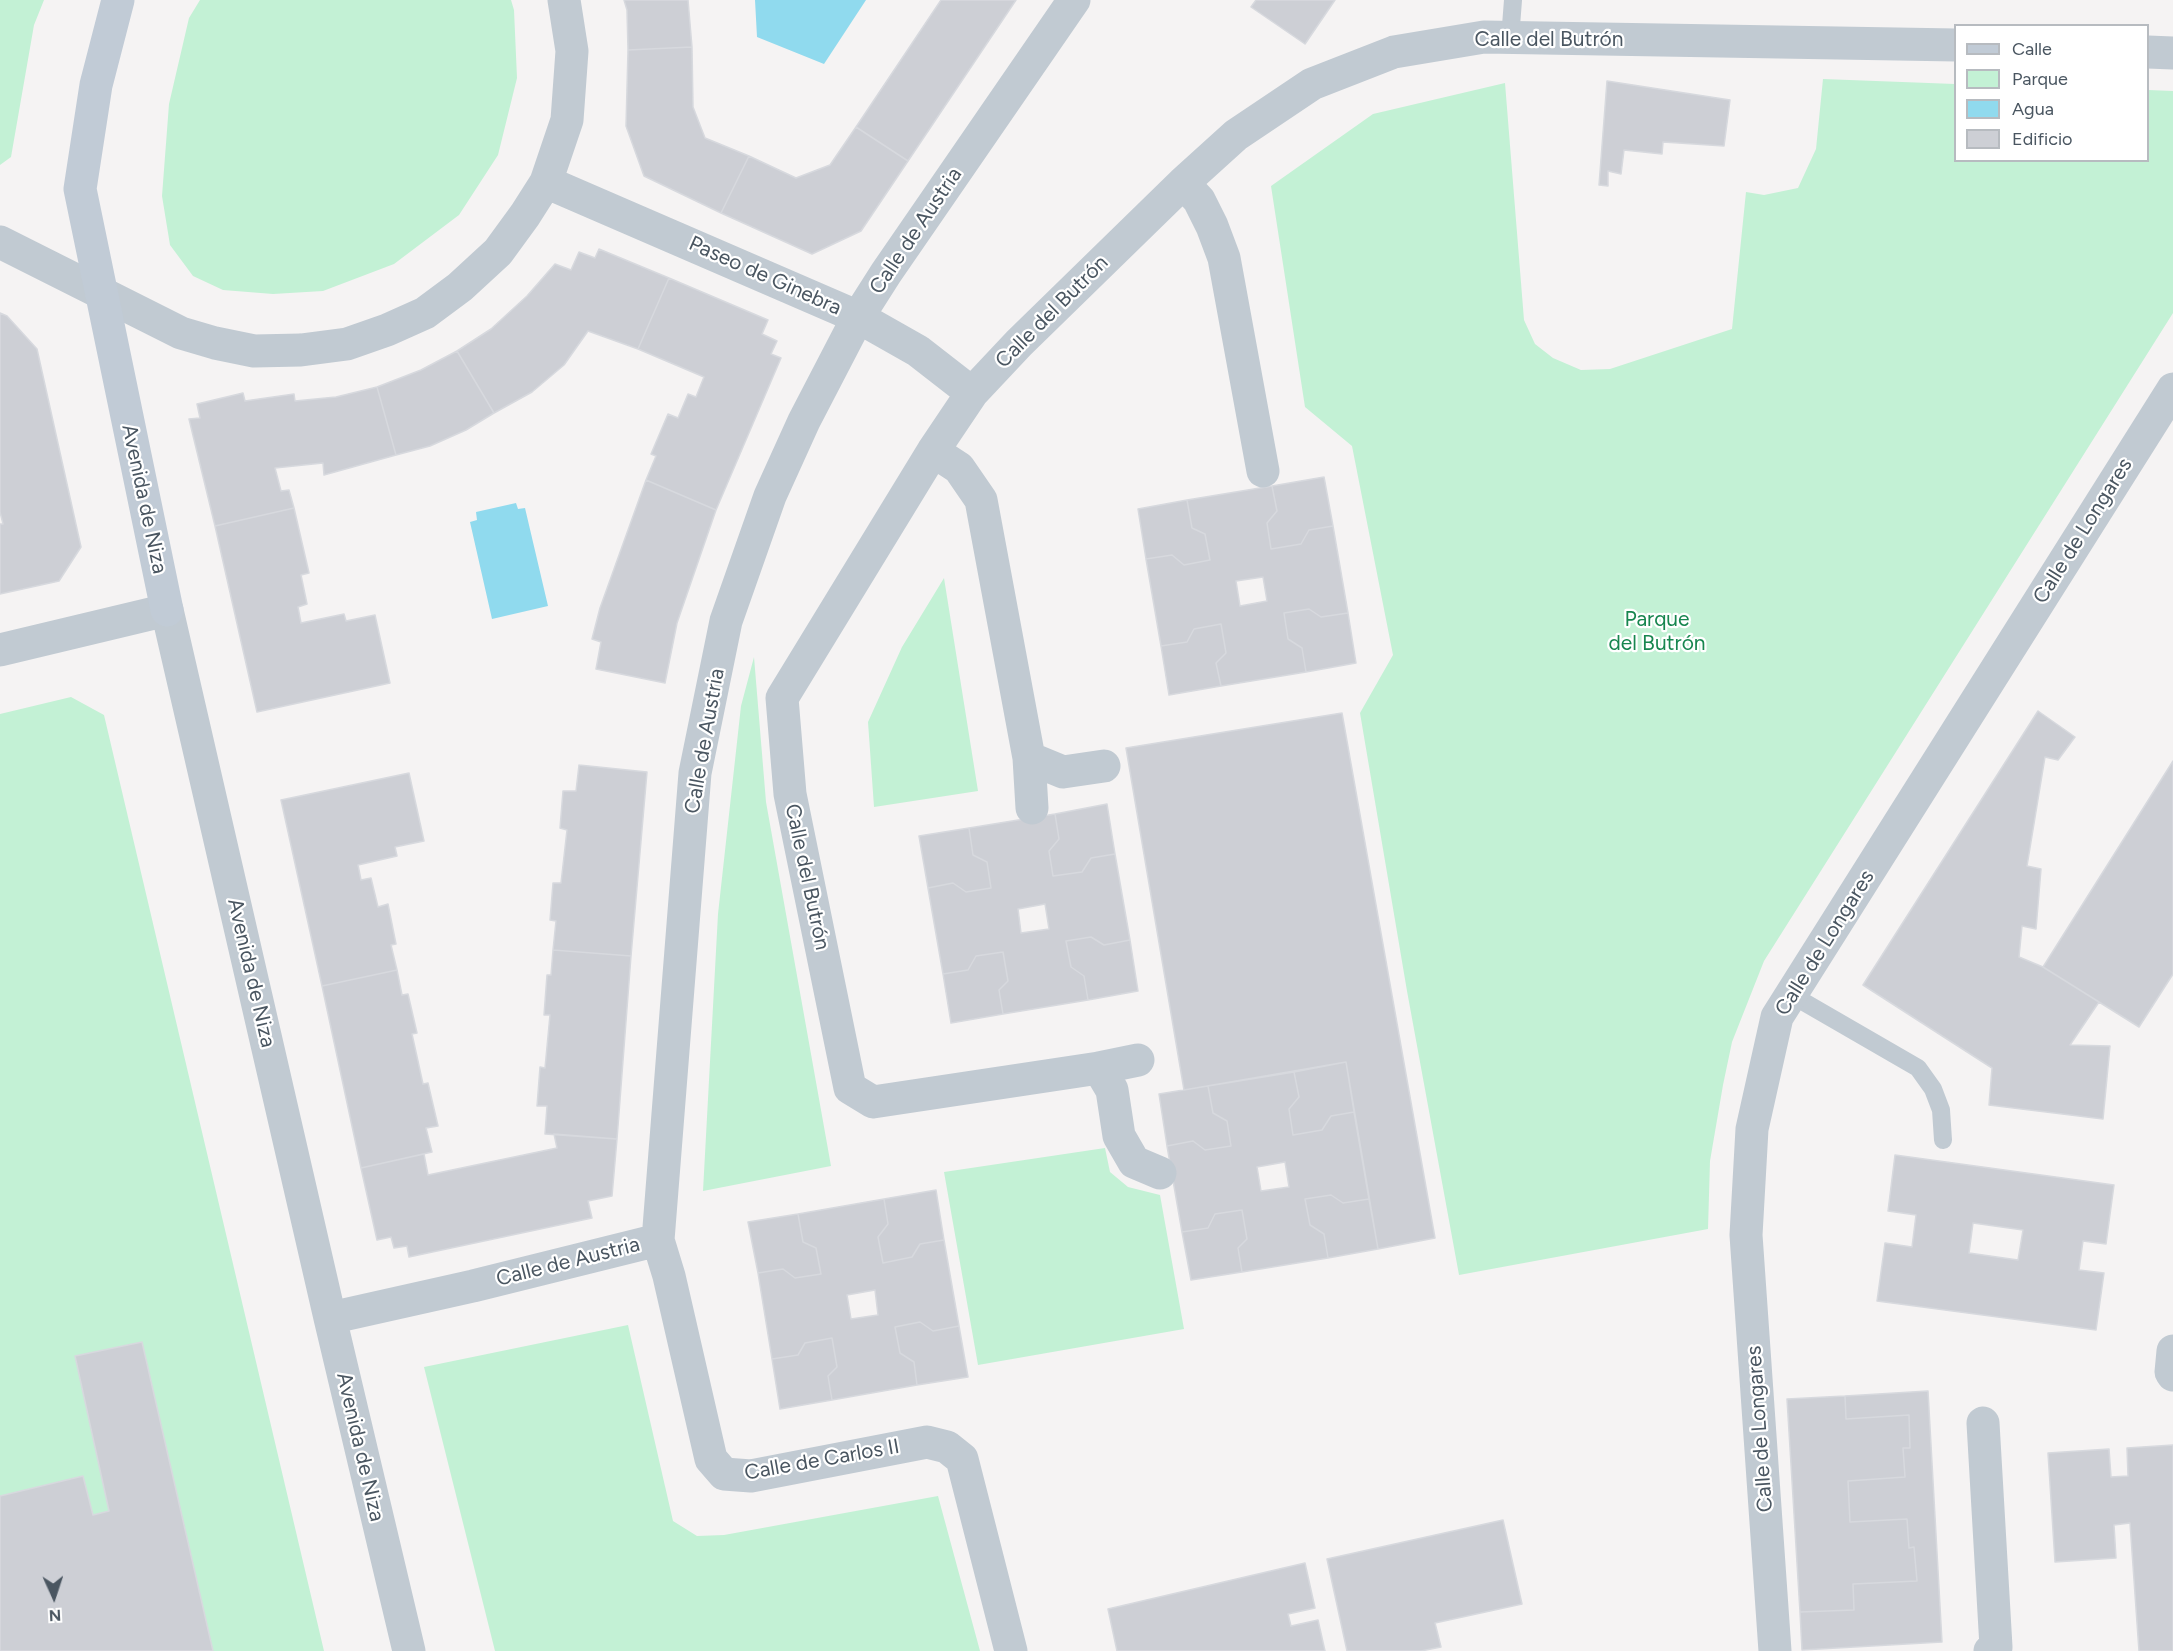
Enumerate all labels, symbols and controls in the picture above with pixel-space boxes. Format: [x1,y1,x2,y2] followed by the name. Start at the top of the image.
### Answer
[1954,24,2149,162] legend
[1475,27,1623,53] street label: Calle del Butrón
[2012,38,2052,60] text: Calle
[2012,68,2068,90] text: Parque
[2012,98,2054,120] text: Agua
[2012,128,2073,150] text: Edificio
[864,163,968,299] street label: Calle de Austria
[685,231,845,321] street label: Paseo de Ginebra
[990,250,1114,374] street label: Calle del Butrón
[116,422,172,576] street label: Avenida de Niza
[2028,454,2138,608] street label: Calle de Longares
[1608,607,1706,657] park label: Parque del Butrón
[680,666,730,816] street label: Calle de Austria
[779,802,835,952] street label: Calle del Butrón
[1770,866,1880,1020] street label: Calle de Longares
[222,896,280,1050] street label: Avenida de Niza
[494,1232,642,1292] street label: Calle de Austria
[1742,1345,1778,1513] street label: Calle de Longares
[331,1370,389,1524] street label: Avenida de Niza
[743,1434,901,1486] street label: Calle de Carlos II
[24,1567,84,1627] north arrow
[48,1606,62,1625] text: N

